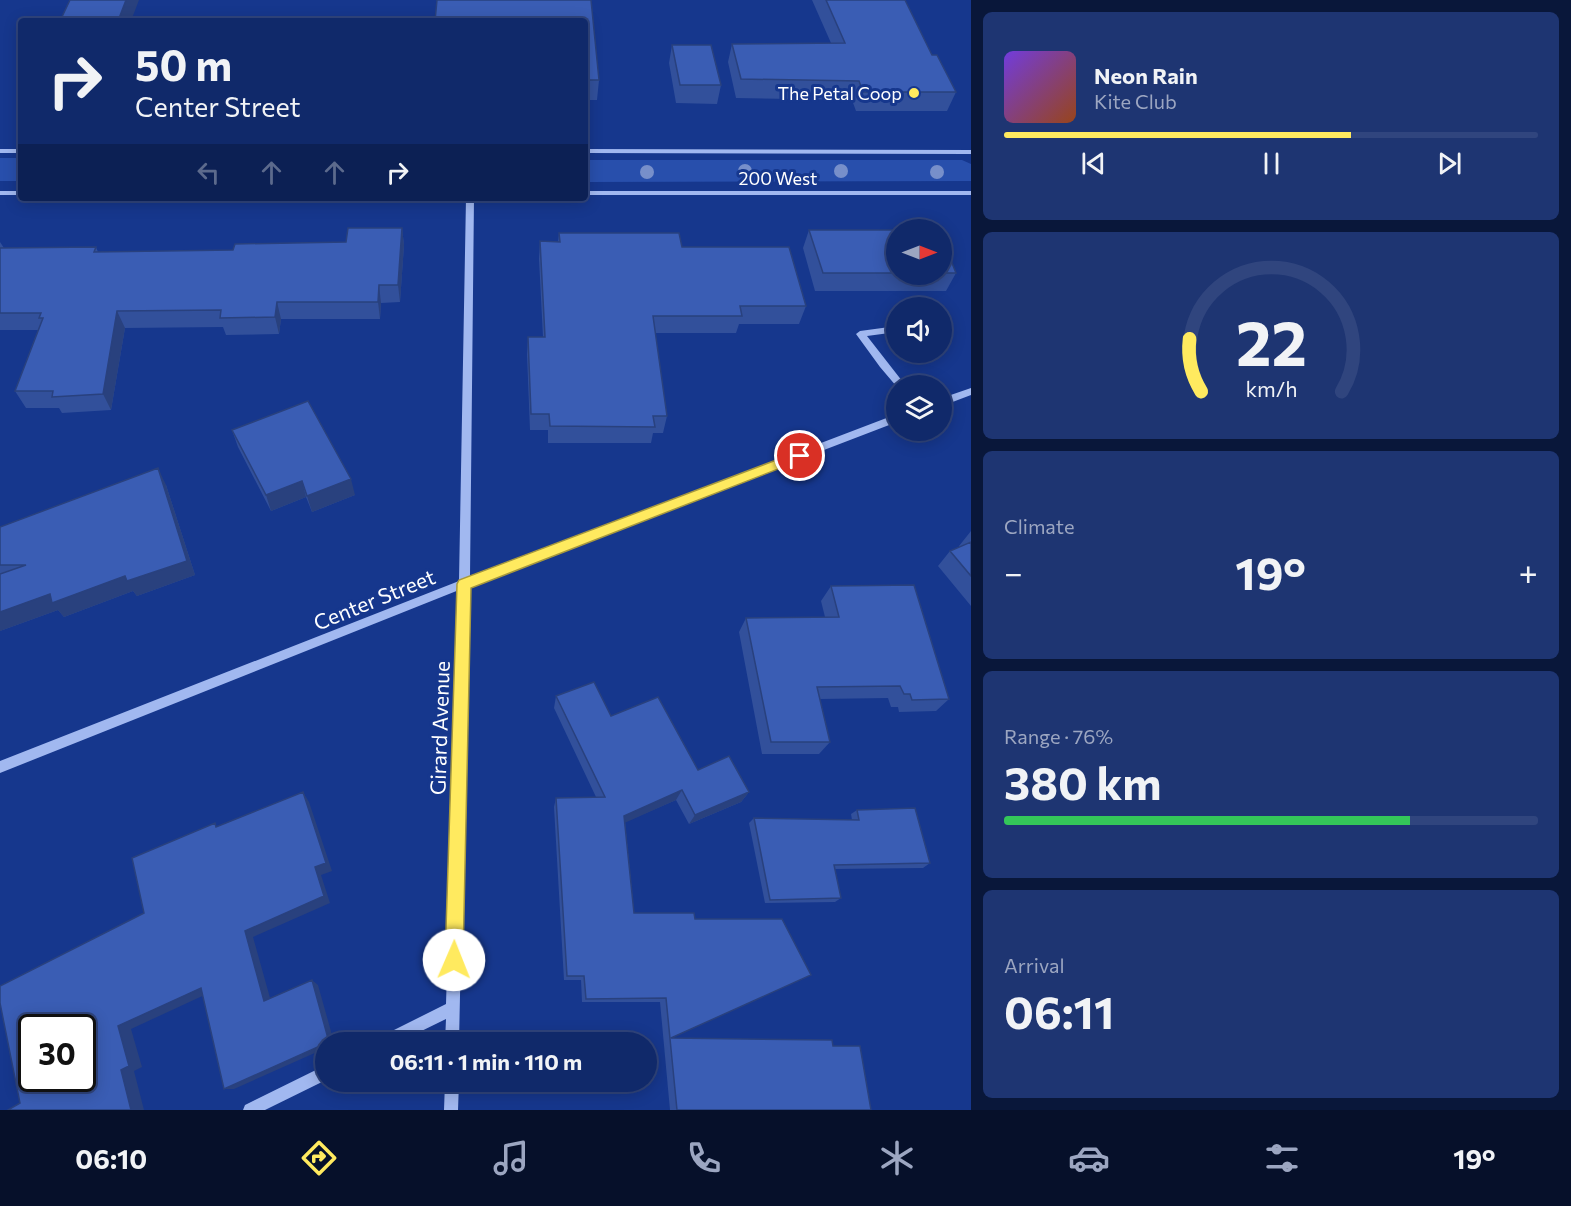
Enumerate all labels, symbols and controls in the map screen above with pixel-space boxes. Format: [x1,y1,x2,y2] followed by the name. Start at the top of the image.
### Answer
[135,38,232,90] text: 50 m
[36,42,114,120] icon: right
[1094,62,1198,89] text: Neon Rain
[778,82,902,104] place label: The Petal Coop
[907,86,921,100] marker: The Petal Coop
[1094,89,1177,113] text: Kite Club
[135,90,301,123] text: Center Street
[1077,147,1110,180] icon: previous
[1255,147,1288,180] icon: pause
[1433,147,1466,180] icon: next
[192,156,225,189] icon: left
[255,156,288,189] icon: ahead
[318,156,351,189] icon: ahead
[381,156,414,189] icon: right
[739,167,818,189] street label: 200 West
[886,219,952,285] north arrow
[886,219,952,441] map controls
[886,297,952,363] button: sound
[1235,304,1307,380] text: 22
[886,375,952,441] button: layers
[1245,376,1297,402] text: km/h
[774,430,825,481] pin
[783,439,816,472] icon: arrive
[1004,514,1074,538] text: Climate
[1235,544,1306,599] text: 19°
[1004,551,1023,592] text: −
[1519,551,1538,592] text: +
[310,563,438,635] street label: Center Street
[424,661,454,795] street label: Girard Avenue
[1004,724,1113,748] text: Range · 76%
[1004,754,1162,809] text: 380 km
[422,928,486,992] position arrow
[1004,953,1065,977] text: Arrival
[1004,983,1114,1038] text: 06:11
[18,1014,96,1092] speed limit sign: 30
[390,1048,582,1075] text: 06:11 · 1 min · 110 m
[298,1137,340,1179] icon: directions
[490,1137,532,1179] icon: music
[683,1137,725,1179] icon: phone
[876,1137,918,1179] icon: climate
[1068,1137,1110,1179] icon: car
[1261,1137,1303,1179] icon: filters
[75,1142,147,1175] text: 06:10
[1453,1142,1496,1175] text: 19°

